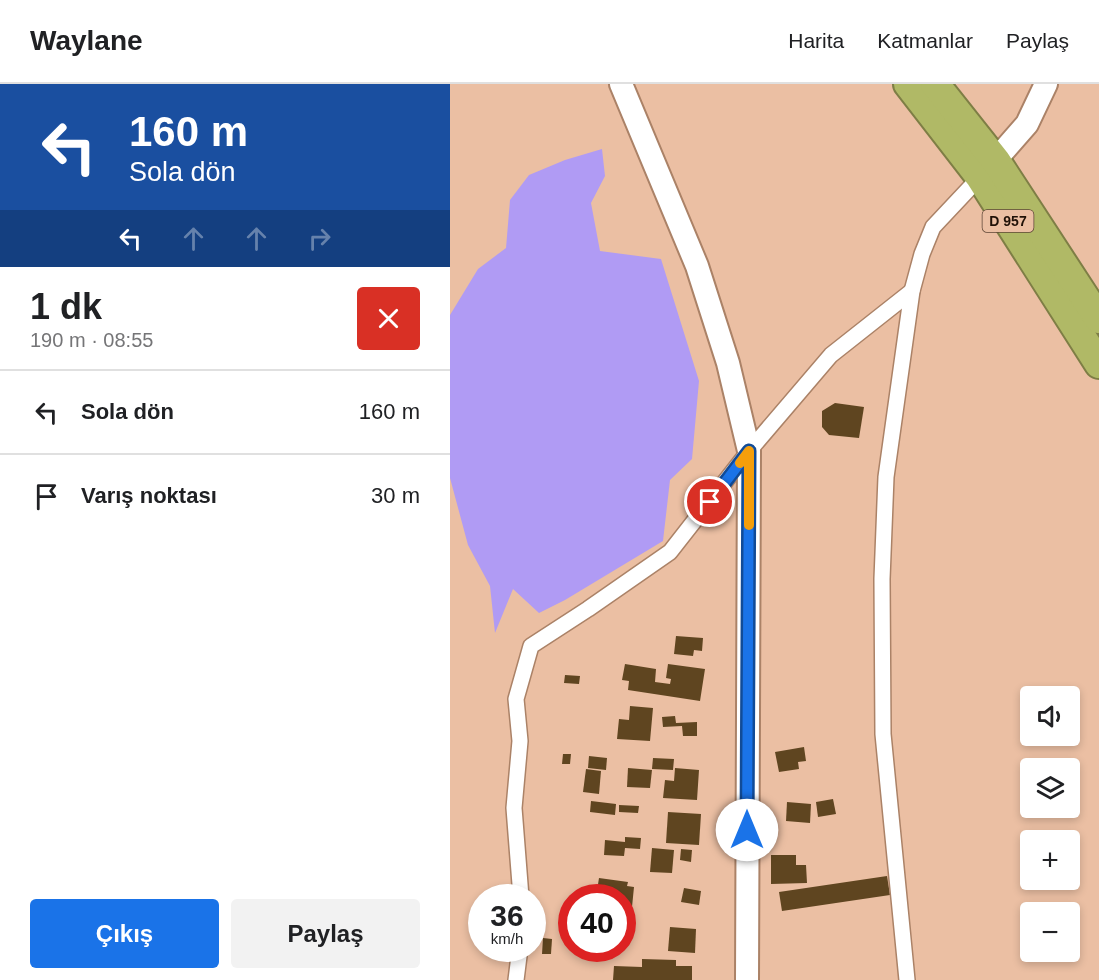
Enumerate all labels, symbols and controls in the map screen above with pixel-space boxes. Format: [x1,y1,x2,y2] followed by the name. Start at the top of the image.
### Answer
[30,25,143,56] text: Waylane
[788,29,844,52] text: Harita
[877,29,973,52] text: Katmanlar
[1006,29,1069,52] text: Paylaş
[30,108,108,186] icon: left
[129,108,248,155] text: 160 m
[129,157,236,187] text: Sola dön
[982,210,1034,232] road number: D 957
[114,222,147,255] icon: left
[177,222,210,255] icon: ahead
[240,222,273,255] icon: ahead
[303,222,336,255] icon: right
[30,286,102,327] text: 1 dk
[357,287,420,350] button: close
[30,329,153,351] text: 190 m · 08:55
[30,396,63,429] icon: left
[81,399,174,424] text: Sola dön
[359,399,420,424] text: 160 m
[684,476,735,527] pin
[30,480,63,513] icon: arrive
[81,483,217,508] text: Varış noktası
[371,483,420,508] text: 30 m
[693,485,726,518] icon: arrive
[1020,686,1080,962] map controls
[1020,686,1080,746] button: sound
[1020,758,1080,818] button: layers
[715,798,779,862] position arrow
[1020,830,1080,890] button: +
[558,884,636,962] speed limit sign: 40
[30,899,219,968] button: Çıkış
[231,899,420,968] button: Paylaş
[490,899,524,932] text: 36
[1020,902,1080,962] button: −
[491,930,523,947] text: km/h

